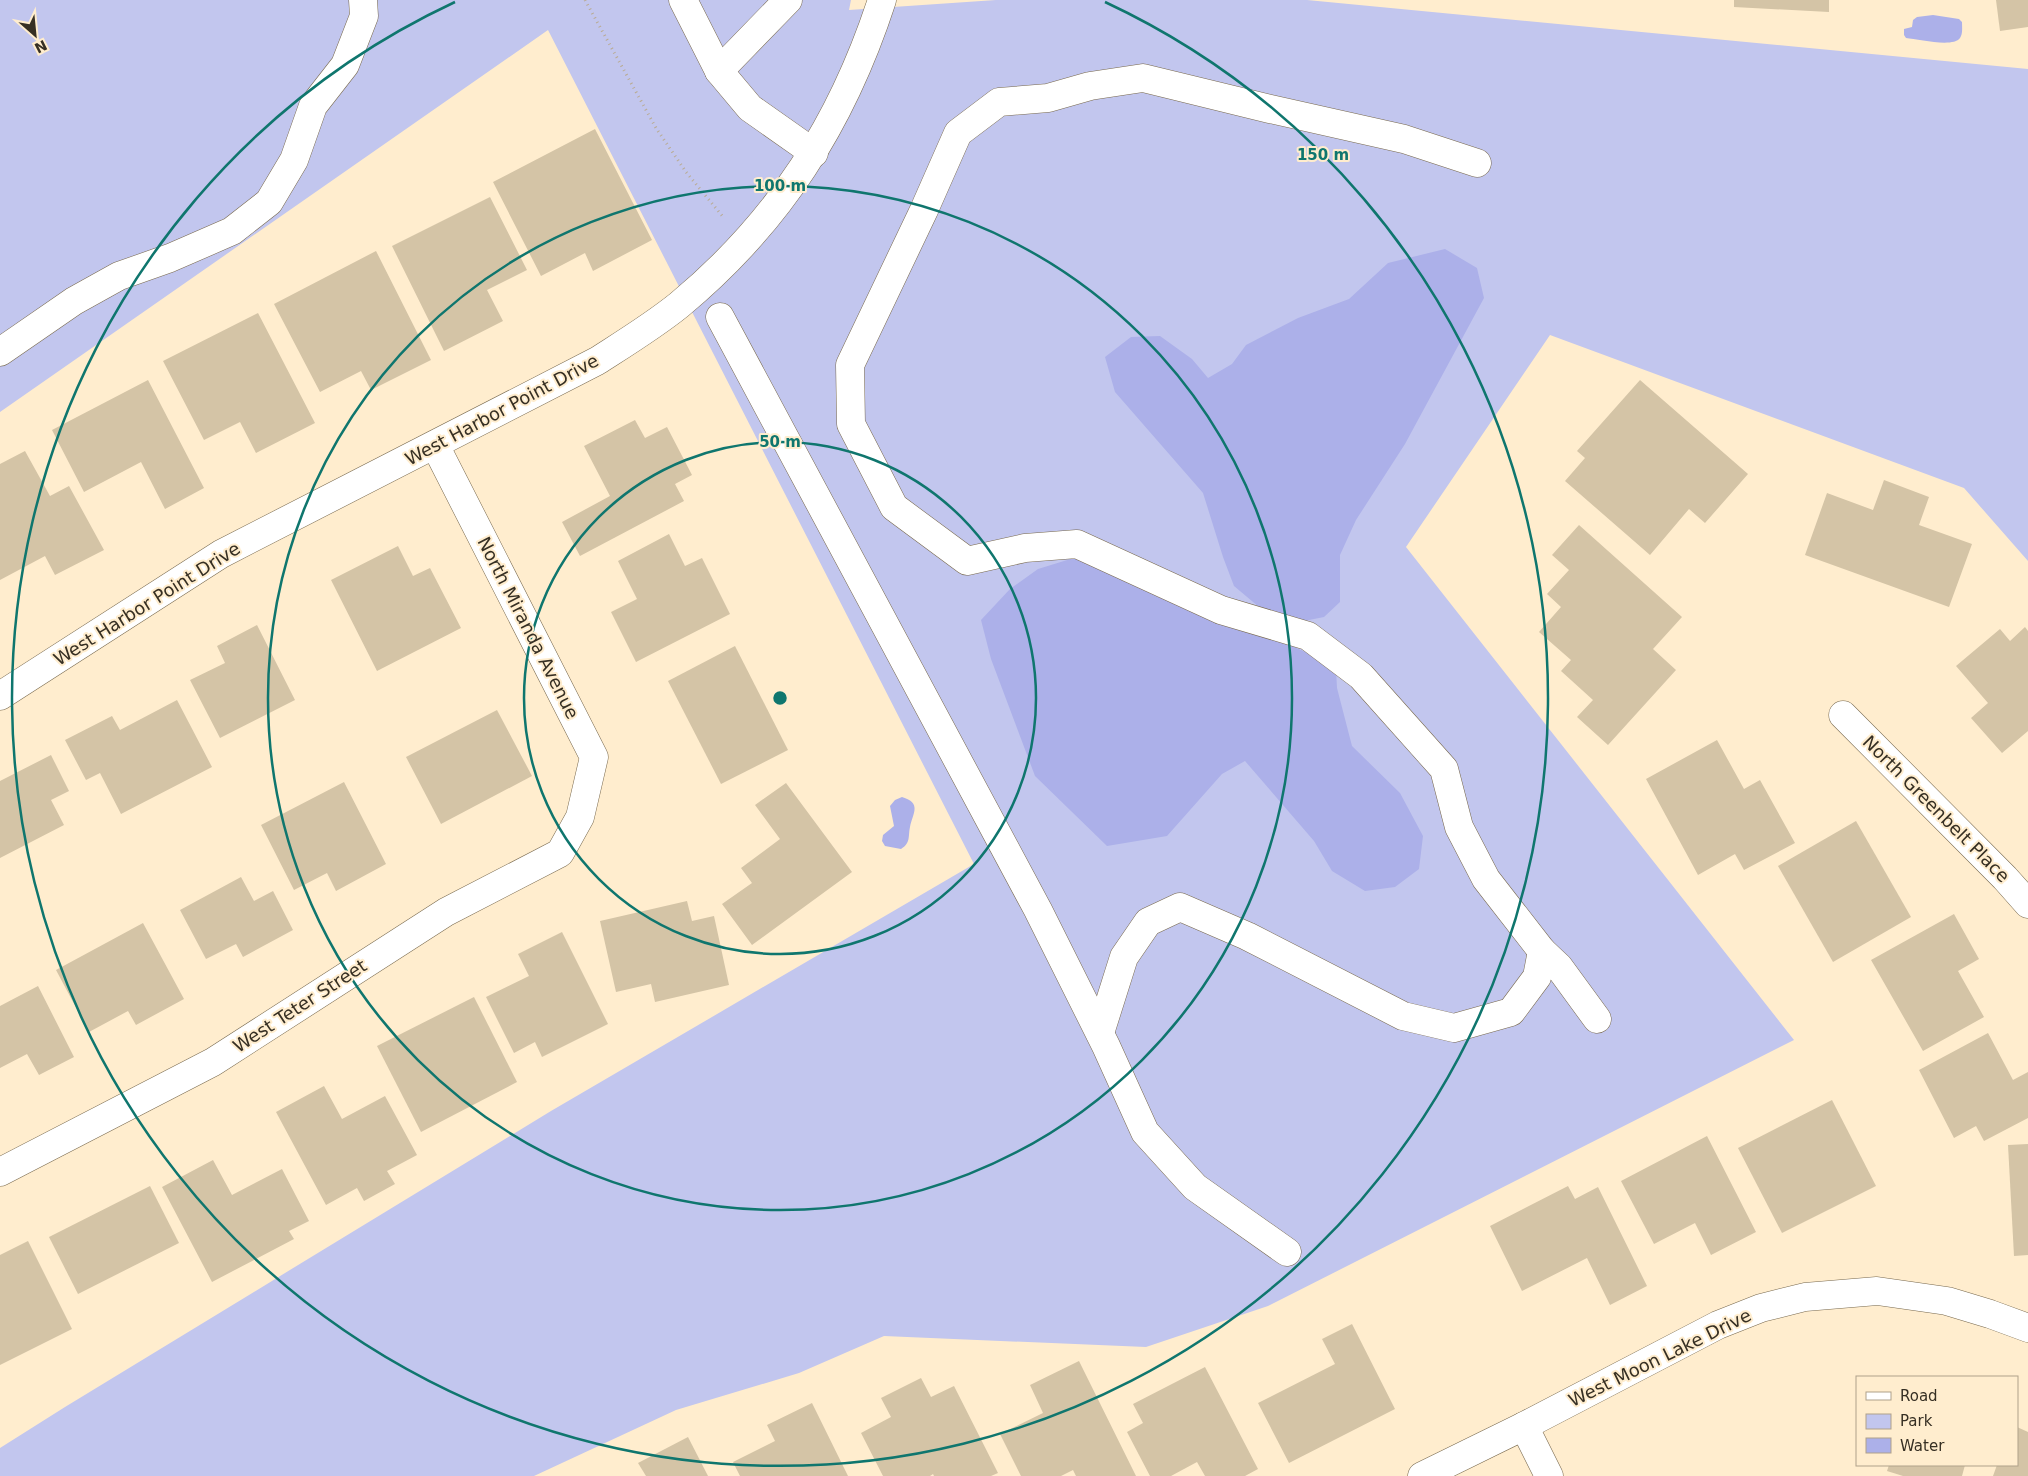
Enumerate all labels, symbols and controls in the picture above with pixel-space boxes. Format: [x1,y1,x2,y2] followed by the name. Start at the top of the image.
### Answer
[10,10,60,60] north arrow
[32,37,50,56] text: N
[1297,146,1349,164] text: 150 m
[754,177,806,195] text: 100 m
[402,350,602,470] street label: West Harbor Point Drive
[759,433,801,451] text: 50 m
[473,533,584,722] street label: North Miranda Avenue
[50,537,244,670] street label: West Harbor Point Drive
[771,689,789,707] centre of rings
[1859,731,2014,886] street label: North Greenbelt Place
[229,955,370,1057] street label: West Teter Street
[1565,1304,1754,1411] street label: West Moon Lake Drive
[1856,1376,2018,1466] legend
[1900,1387,1938,1405] text: Road
[1900,1412,1933,1430] text: Park
[1900,1437,1945,1455] text: Water

